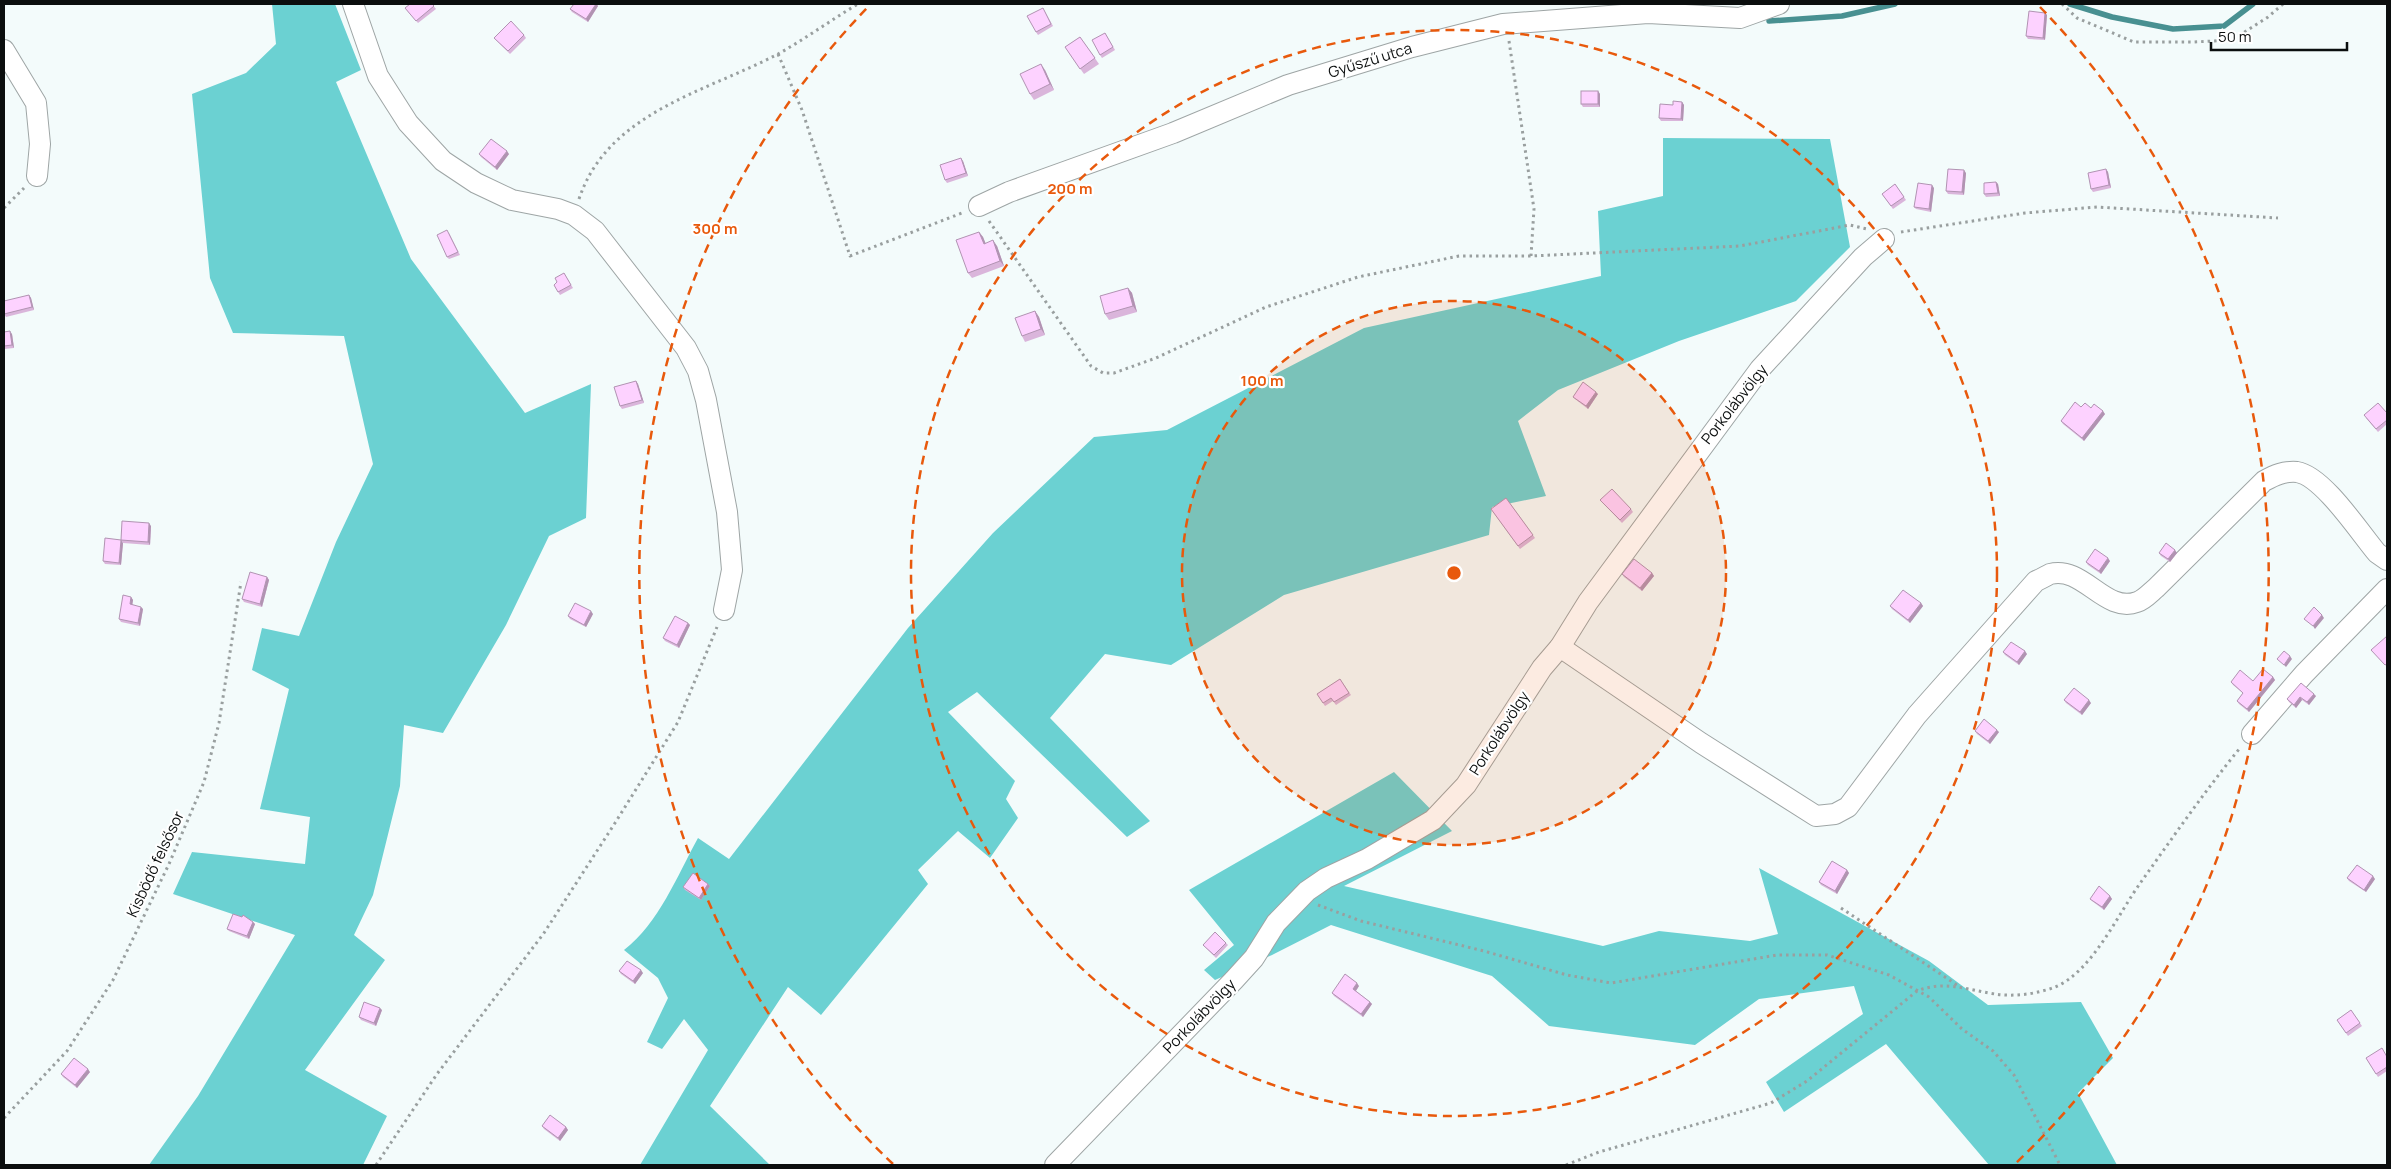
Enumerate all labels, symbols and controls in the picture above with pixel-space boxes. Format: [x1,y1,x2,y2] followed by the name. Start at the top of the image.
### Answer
[2211,20,2347,52] scale bar
[2218,26,2252,47] text: 50 m
[1326,37,1414,83] street label: Gyűszű utca
[1047,178,1093,199] text: 200 m
[693,218,737,239] text: 300 m
[1696,360,1772,448] street label: Porkolábvölgy
[1241,370,1283,391] text: 100 m
[1445,564,1463,582] centre of rings
[1464,687,1534,779] street label: Porkolábvölgy
[121,807,189,921] street label: Kisbödő felsősor
[1158,974,1240,1058] street label: Porkolábvölgy

